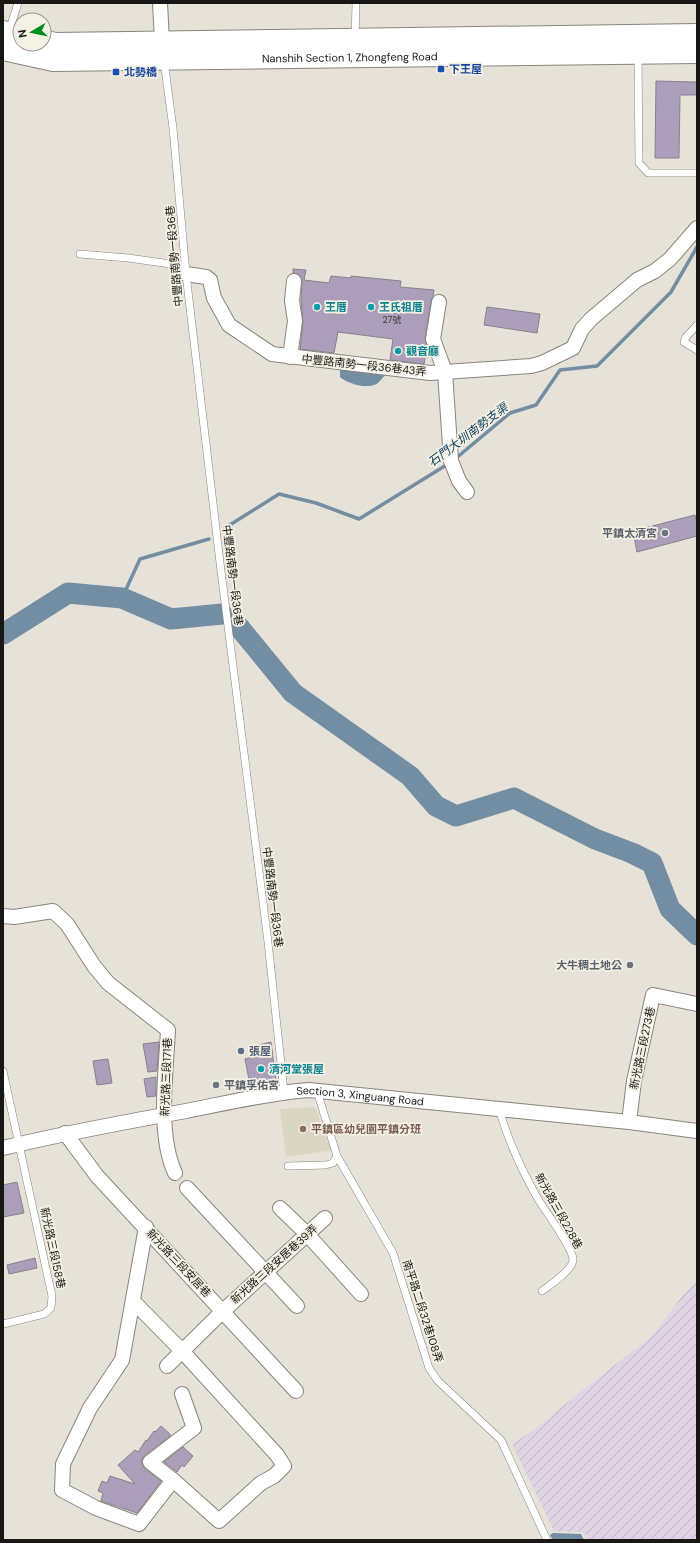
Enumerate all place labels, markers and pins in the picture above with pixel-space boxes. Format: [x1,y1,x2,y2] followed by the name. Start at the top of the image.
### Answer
[449,62,482,76] place label: 下王屋
[436,64,446,74] marker: 下王屋
[124,65,157,79] place label: 北勢橋
[111,67,121,77] marker: 北勢橋
[325,300,347,314] place label: 王厝
[379,300,423,314] place label: 王氏祖厝
[312,302,322,312] marker: 王厝
[366,302,376,312] marker: 王氏祖厝
[406,344,439,358] place label: 觀音廳
[393,346,403,356] marker: 觀音廳
[602,526,657,540] place label: 平鎮太清宮
[660,528,670,538] marker: 平鎮太清宮
[556,958,623,972] place label: 大牛稠土地公
[625,960,635,970] marker: 大牛稠土地公
[249,1044,271,1058] place label: 張屋
[236,1046,246,1056] marker: 張屋
[269,1062,324,1076] place label: 清河堂張屋
[256,1064,266,1074] marker: 清河堂張屋
[224,1078,279,1092] place label: 平鎮孚佑宮
[211,1080,221,1090] marker: 平鎮孚佑宮
[311,1122,421,1136] place label: 平鎮區幼兒園平鎮分班
[298,1124,308,1134] marker: 平鎮區幼兒園平鎮分班

